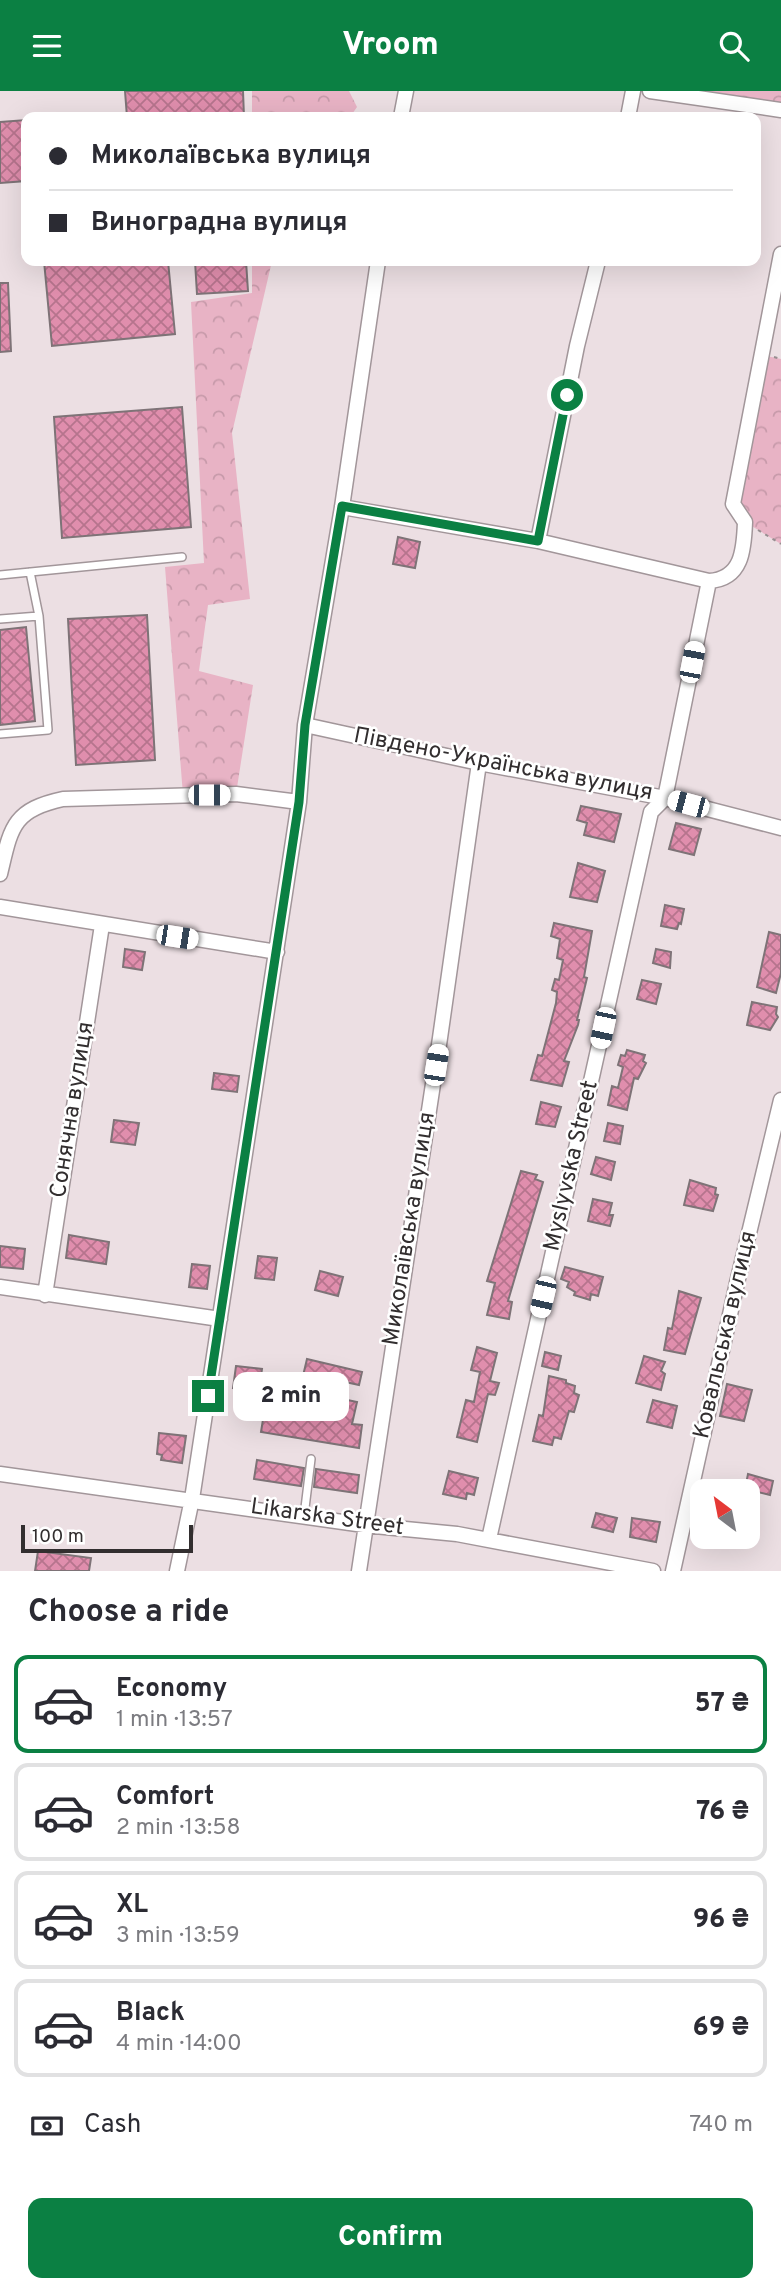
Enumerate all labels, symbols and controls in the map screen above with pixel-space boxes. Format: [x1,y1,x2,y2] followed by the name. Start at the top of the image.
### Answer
[342,26,439,66] text: Vroom
[28,27,66,65] icon: menu
[715,27,753,65] icon: search
[91,140,371,173] text: Миколаївська вулиця
[91,207,347,240] text: Виноградна вулиця
[551,379,583,411] route start
[678,639,707,685] car
[351,722,655,808] street label: Південо-Українська вулиця
[189,785,231,806] car
[665,788,712,820] car
[155,923,200,951] car
[589,1005,618,1051] car
[45,1020,101,1200] street label: Сонячна вулиця
[423,1043,450,1087] car
[538,1078,606,1254] street label: Myslyvska Street
[377,1110,443,1348] street label: Миколаївська вулиця
[688,1228,764,1442] street label: Ковальська вулиця
[529,1274,558,1320] car
[232,1371,348,1421] callout: 2 min
[192,1380,224,1412] route end
[261,1382,321,1411] text: 2 min
[690,1479,760,1549] north arrow
[690,1479,760,1549] map controls
[248,1493,406,1543] street label: Likarska Street
[21,1522,192,1554] scale bar
[32,1525,84,1549] text: 100 m
[28,1593,229,1633] text: Choose a ride
[32,1673,95,1736] icon: car
[116,1673,227,1706] text: Economy
[695,1688,749,1721] text: 57 ₴
[116,1706,233,1735] text: 1 min · 13:57
[32,1781,95,1844] icon: car
[116,1781,214,1814] text: Comfort
[696,1796,749,1829] text: 76 ₴
[116,1814,241,1843] text: 2 min · 13:58
[32,1889,95,1952] icon: car
[116,1889,148,1922] text: XL
[693,1904,749,1937] text: 96 ₴
[116,1922,240,1951] text: 3 min · 13:59
[32,1997,95,2060] icon: car
[116,1997,185,2030] text: Black
[693,2012,749,2045] text: 69 ₴
[116,2030,242,2059] text: 4 min · 14:00
[28,2107,66,2145] icon: cash
[84,2109,141,2142] text: Cash
[689,2111,753,2140] text: 740 m
[28,2198,753,2278] button: Confirm

